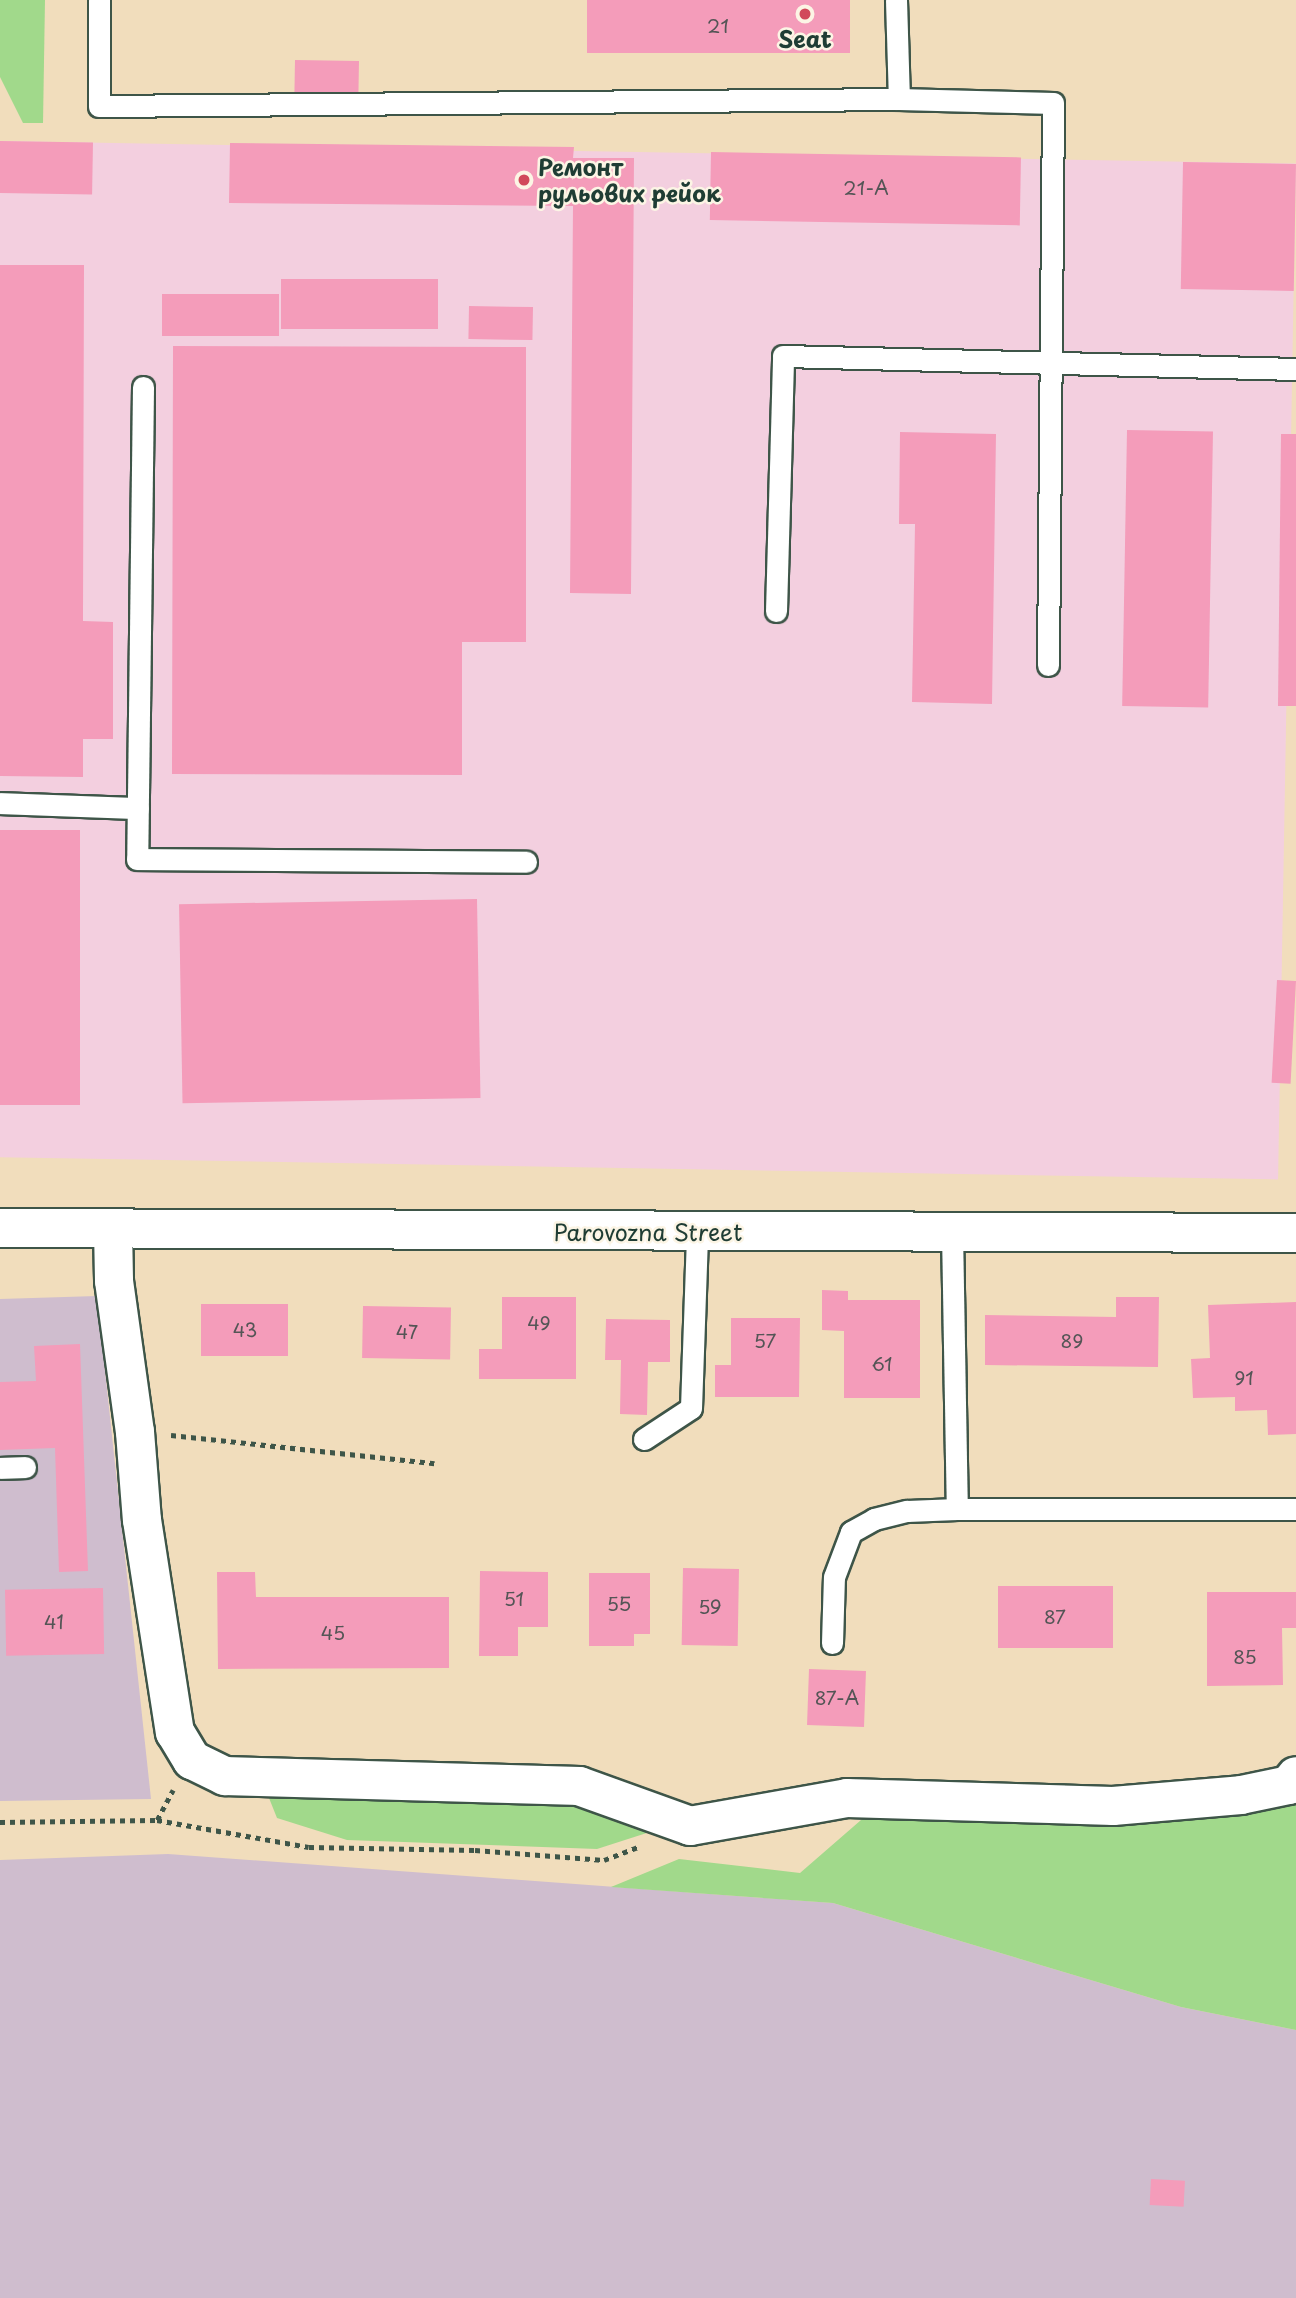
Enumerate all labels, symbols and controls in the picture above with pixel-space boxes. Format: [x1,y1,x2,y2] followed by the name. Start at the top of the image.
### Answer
[797,6,813,22] marker: Seat
[707,15,729,37] house number: 21
[778,25,832,53] place label: Seat
[538,153,722,207] place label: Ремонт рульових рейок
[516,172,532,188] marker: Ремонт рульових рейок
[843,177,889,199] house number: 21-А
[554,1218,742,1246] street label: Parovozna Street
[527,1312,551,1334] house number: 49
[233,1319,257,1341] house number: 43
[396,1321,418,1343] house number: 47
[754,1330,776,1352] house number: 57
[1061,1330,1083,1352] house number: 89
[871,1353,893,1375] house number: 61
[1234,1367,1254,1389] house number: 91
[504,1588,524,1610] house number: 51
[607,1593,631,1615] house number: 55
[698,1596,722,1618] house number: 59
[1044,1606,1066,1628] house number: 87
[44,1611,64,1633] house number: 41
[321,1622,345,1644] house number: 45
[1233,1646,1257,1668] house number: 85
[815,1687,859,1709] house number: 87-А

